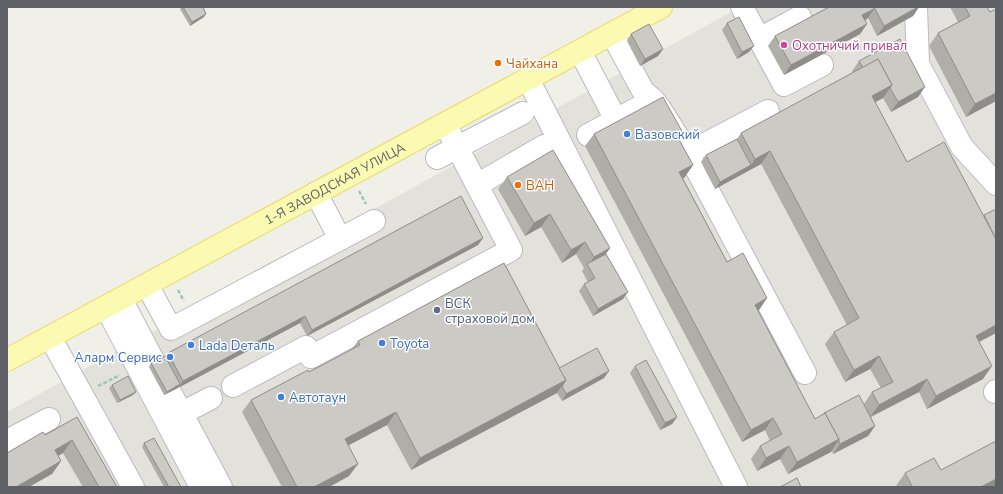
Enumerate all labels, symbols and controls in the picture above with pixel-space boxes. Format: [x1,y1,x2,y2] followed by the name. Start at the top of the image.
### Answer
[792,37,907,55] place label: Охотничий привал
[779,40,789,50] marker: Охотничий привал
[506,55,558,73] place label: Чайхана
[493,58,503,68] marker: Чайхана
[635,126,700,144] place label: Вазовский
[622,129,632,139] marker: Вазовский
[261,139,409,230] street label: 1-Я ЗАВОДСКАЯ УЛИЦА
[526,177,554,195] place label: ВАН
[513,180,523,190] marker: ВАН
[445,295,535,328] place label: ВСК страховой дом
[432,305,442,315] marker: ВСК страховой дом
[390,335,429,353] place label: Toyota
[199,337,275,355] place label: Lada Dеталь
[377,338,387,348] marker: Toyota
[186,340,196,350] marker: Lada Dеталь
[74,349,162,367] place label: Аларм Сервис
[165,352,175,362] marker: Аларм Сервис
[289,389,346,407] place label: Автотаун
[276,392,286,402] marker: Автотаун

